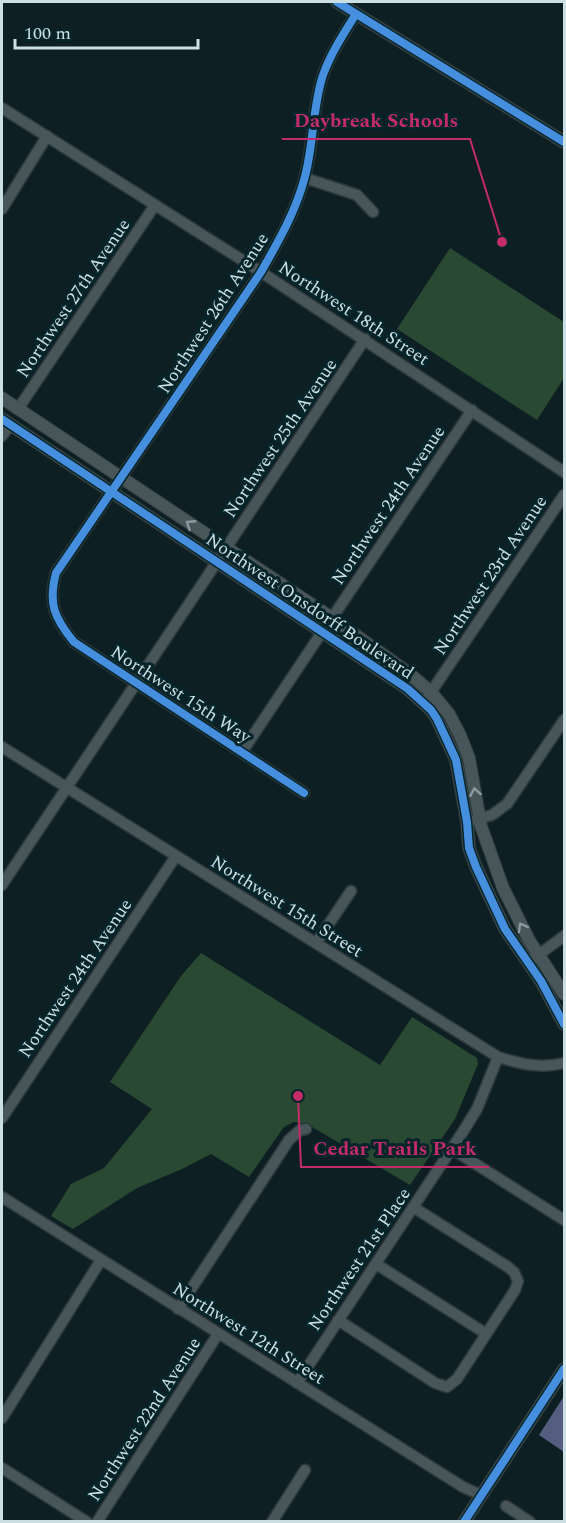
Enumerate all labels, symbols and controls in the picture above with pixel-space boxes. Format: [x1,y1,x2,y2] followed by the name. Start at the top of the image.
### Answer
[15,12,198,50] scale bar
[24,20,71,47] text: 100 m
[282,101,470,139] callout: Daybreak Schools
[294,106,458,136] text: Daybreak Schools
[10,213,137,384] street label: Northwest 27th Avenue
[151,227,276,399] street label: Northwest 26th Avenue
[273,254,435,372] street label: Northwest 18th Street
[217,353,344,524] street label: Northwest 25th Avenue
[325,420,452,591] street label: Northwest 24th Avenue
[427,490,554,661] street label: Northwest 23rd Avenue
[185,520,196,531] one-way arrow
[200,526,419,686] street label: Northwest Onsdorff Boulevard
[105,639,257,751] street label: Northwest 15th Way
[469,787,482,797] one-way arrow
[205,849,368,964] street label: Northwest 15th Street
[12,893,139,1064] street label: Northwest 24th Avenue
[518,923,529,933] one-way arrow
[301,1129,489,1167] callout: Cedar Trails Park
[313,1134,477,1164] text: Cedar Trails Park
[301,1182,418,1336] street label: Northwest 21st Place
[167,1276,330,1391] street label: Northwest 12th Street
[81,1332,208,1507] street label: Northwest 22nd Avenue

